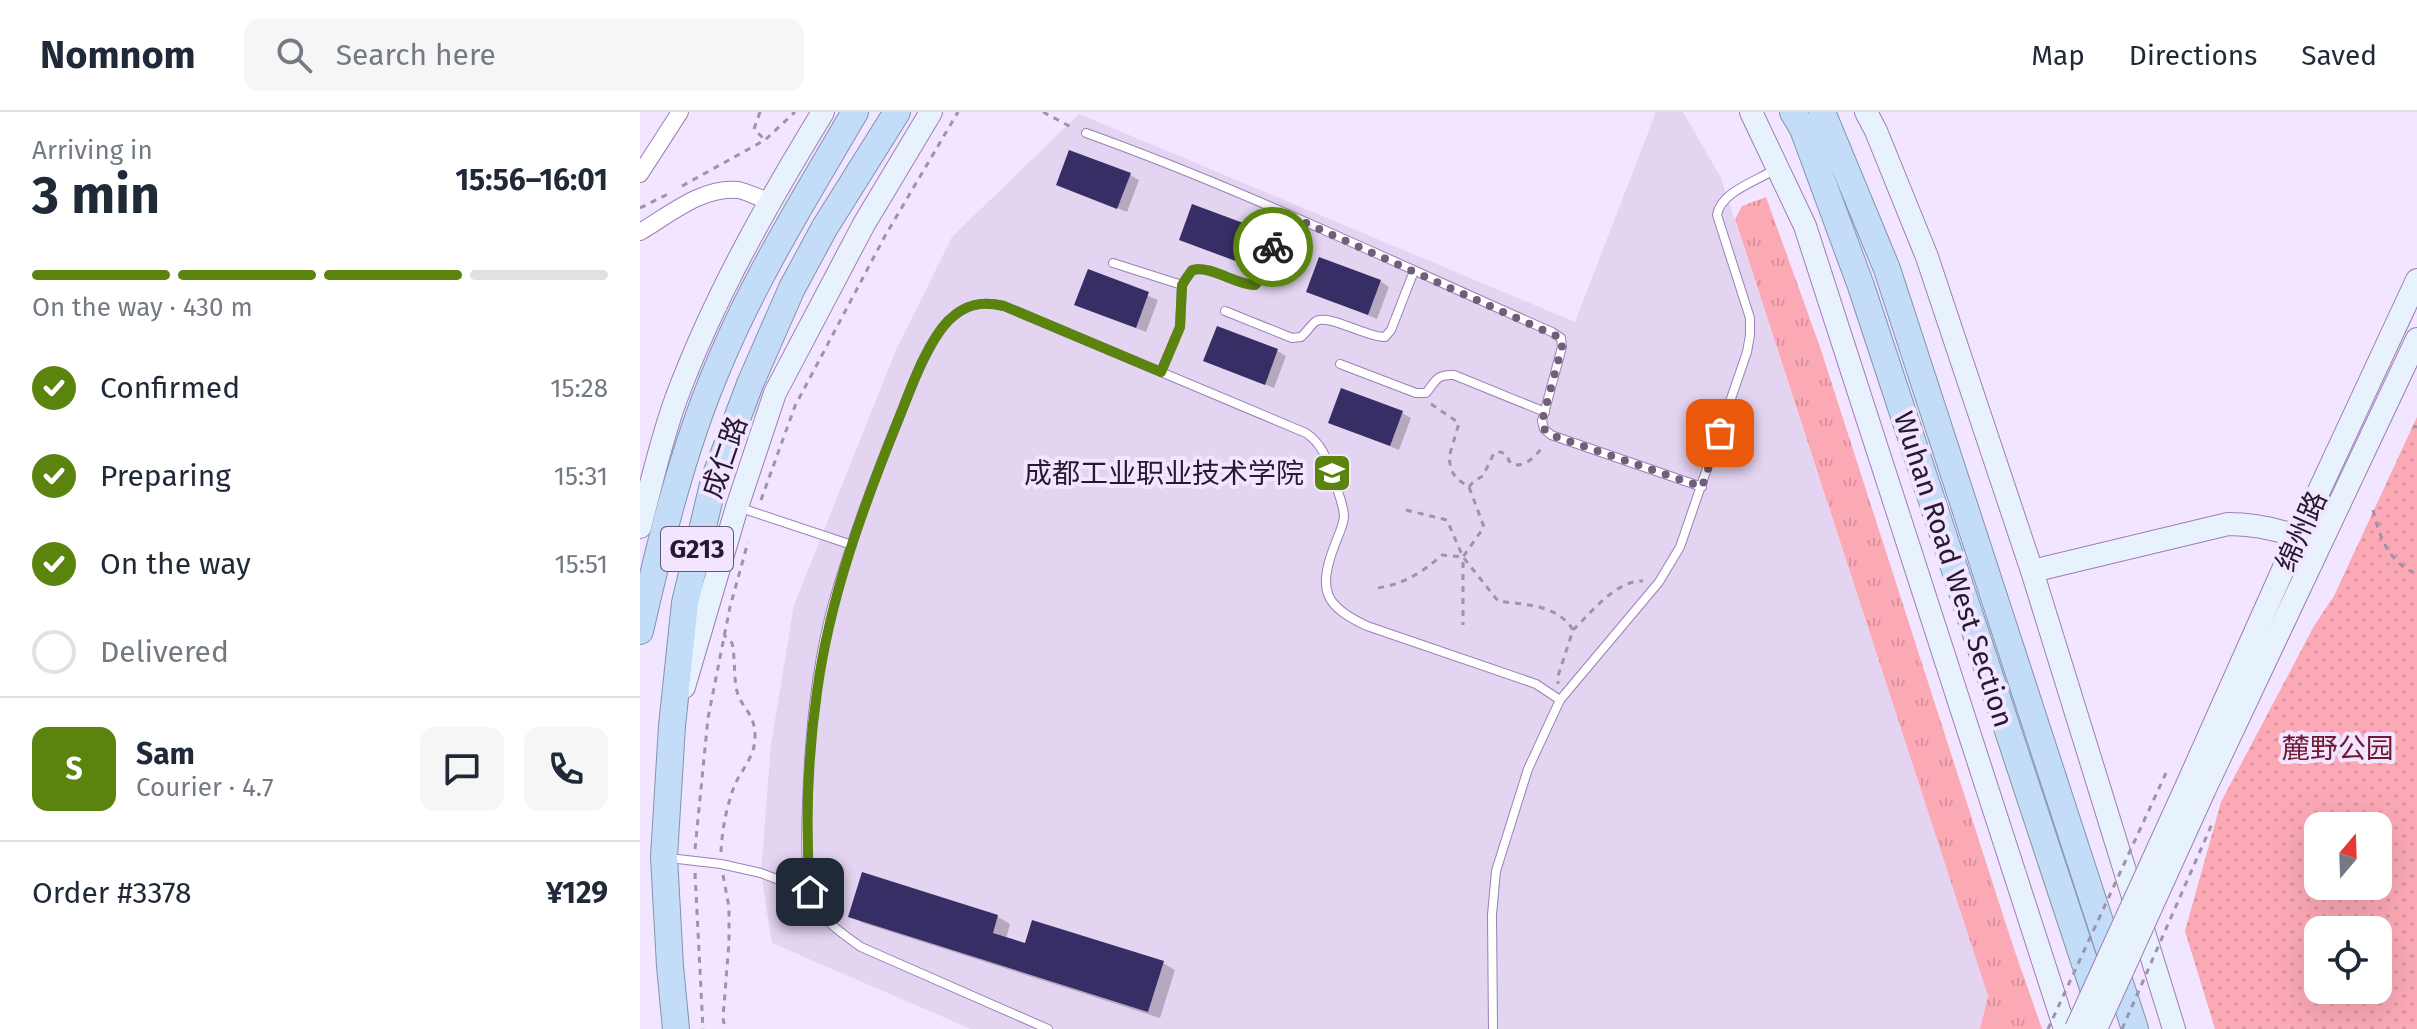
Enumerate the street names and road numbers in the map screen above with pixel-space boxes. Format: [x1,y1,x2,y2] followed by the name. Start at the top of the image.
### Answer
[1887,407,2020,731] street label: Wuhan Road West Section
[695,412,754,502] street label: 成仁路
[2269,486,2334,576] street label: 绵州路
[661,527,733,571] road number: G213

